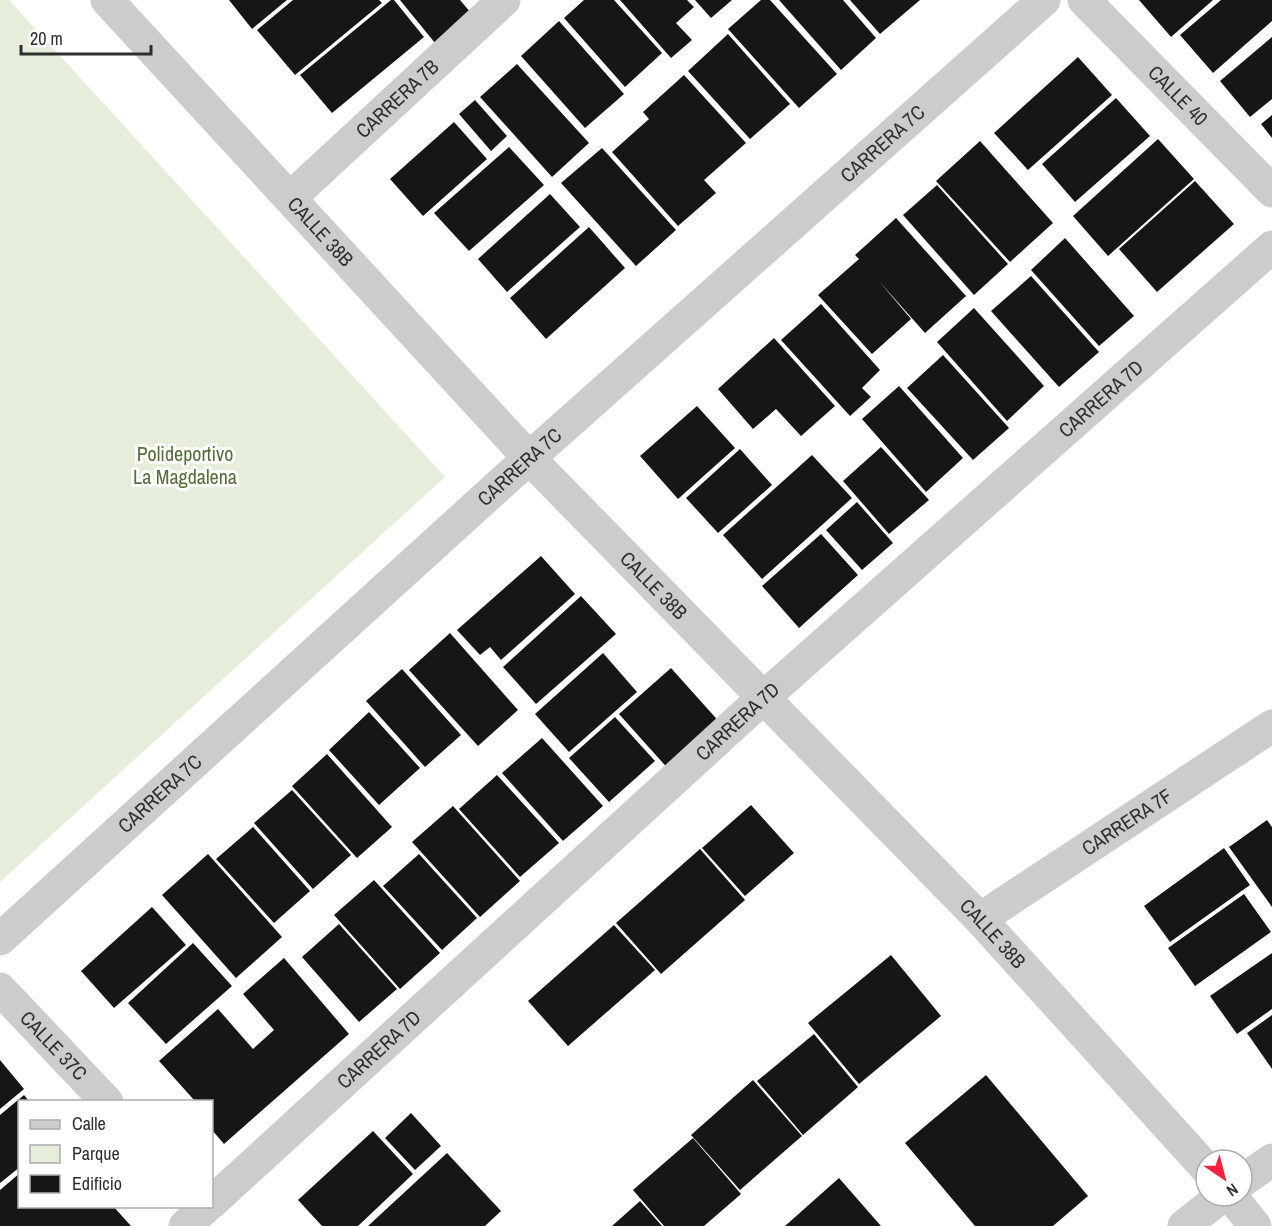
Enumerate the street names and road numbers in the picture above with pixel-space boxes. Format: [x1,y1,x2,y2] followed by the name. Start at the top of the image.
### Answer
[350,53,444,144] street label: CARRERA 7B
[1142,59,1214,131] street label: CALLE 40
[834,98,930,188] street label: CARRERA 7C
[282,191,360,272] street label: CALLE 38B
[1052,353,1149,443] street label: CARRERA 7D
[471,421,567,512] street label: CARRERA 7C
[614,545,694,625] street label: CALLE 38B
[689,676,785,766] street label: CARRERA 7D
[112,748,207,839] street label: CARRERA 7C
[1076,782,1177,861] street label: CARRERA 7F
[954,892,1032,974] street label: CALLE 38B
[331,1004,426,1094] street label: CARRERA 7D
[14,1005,94,1086] street label: CALLE 37C

